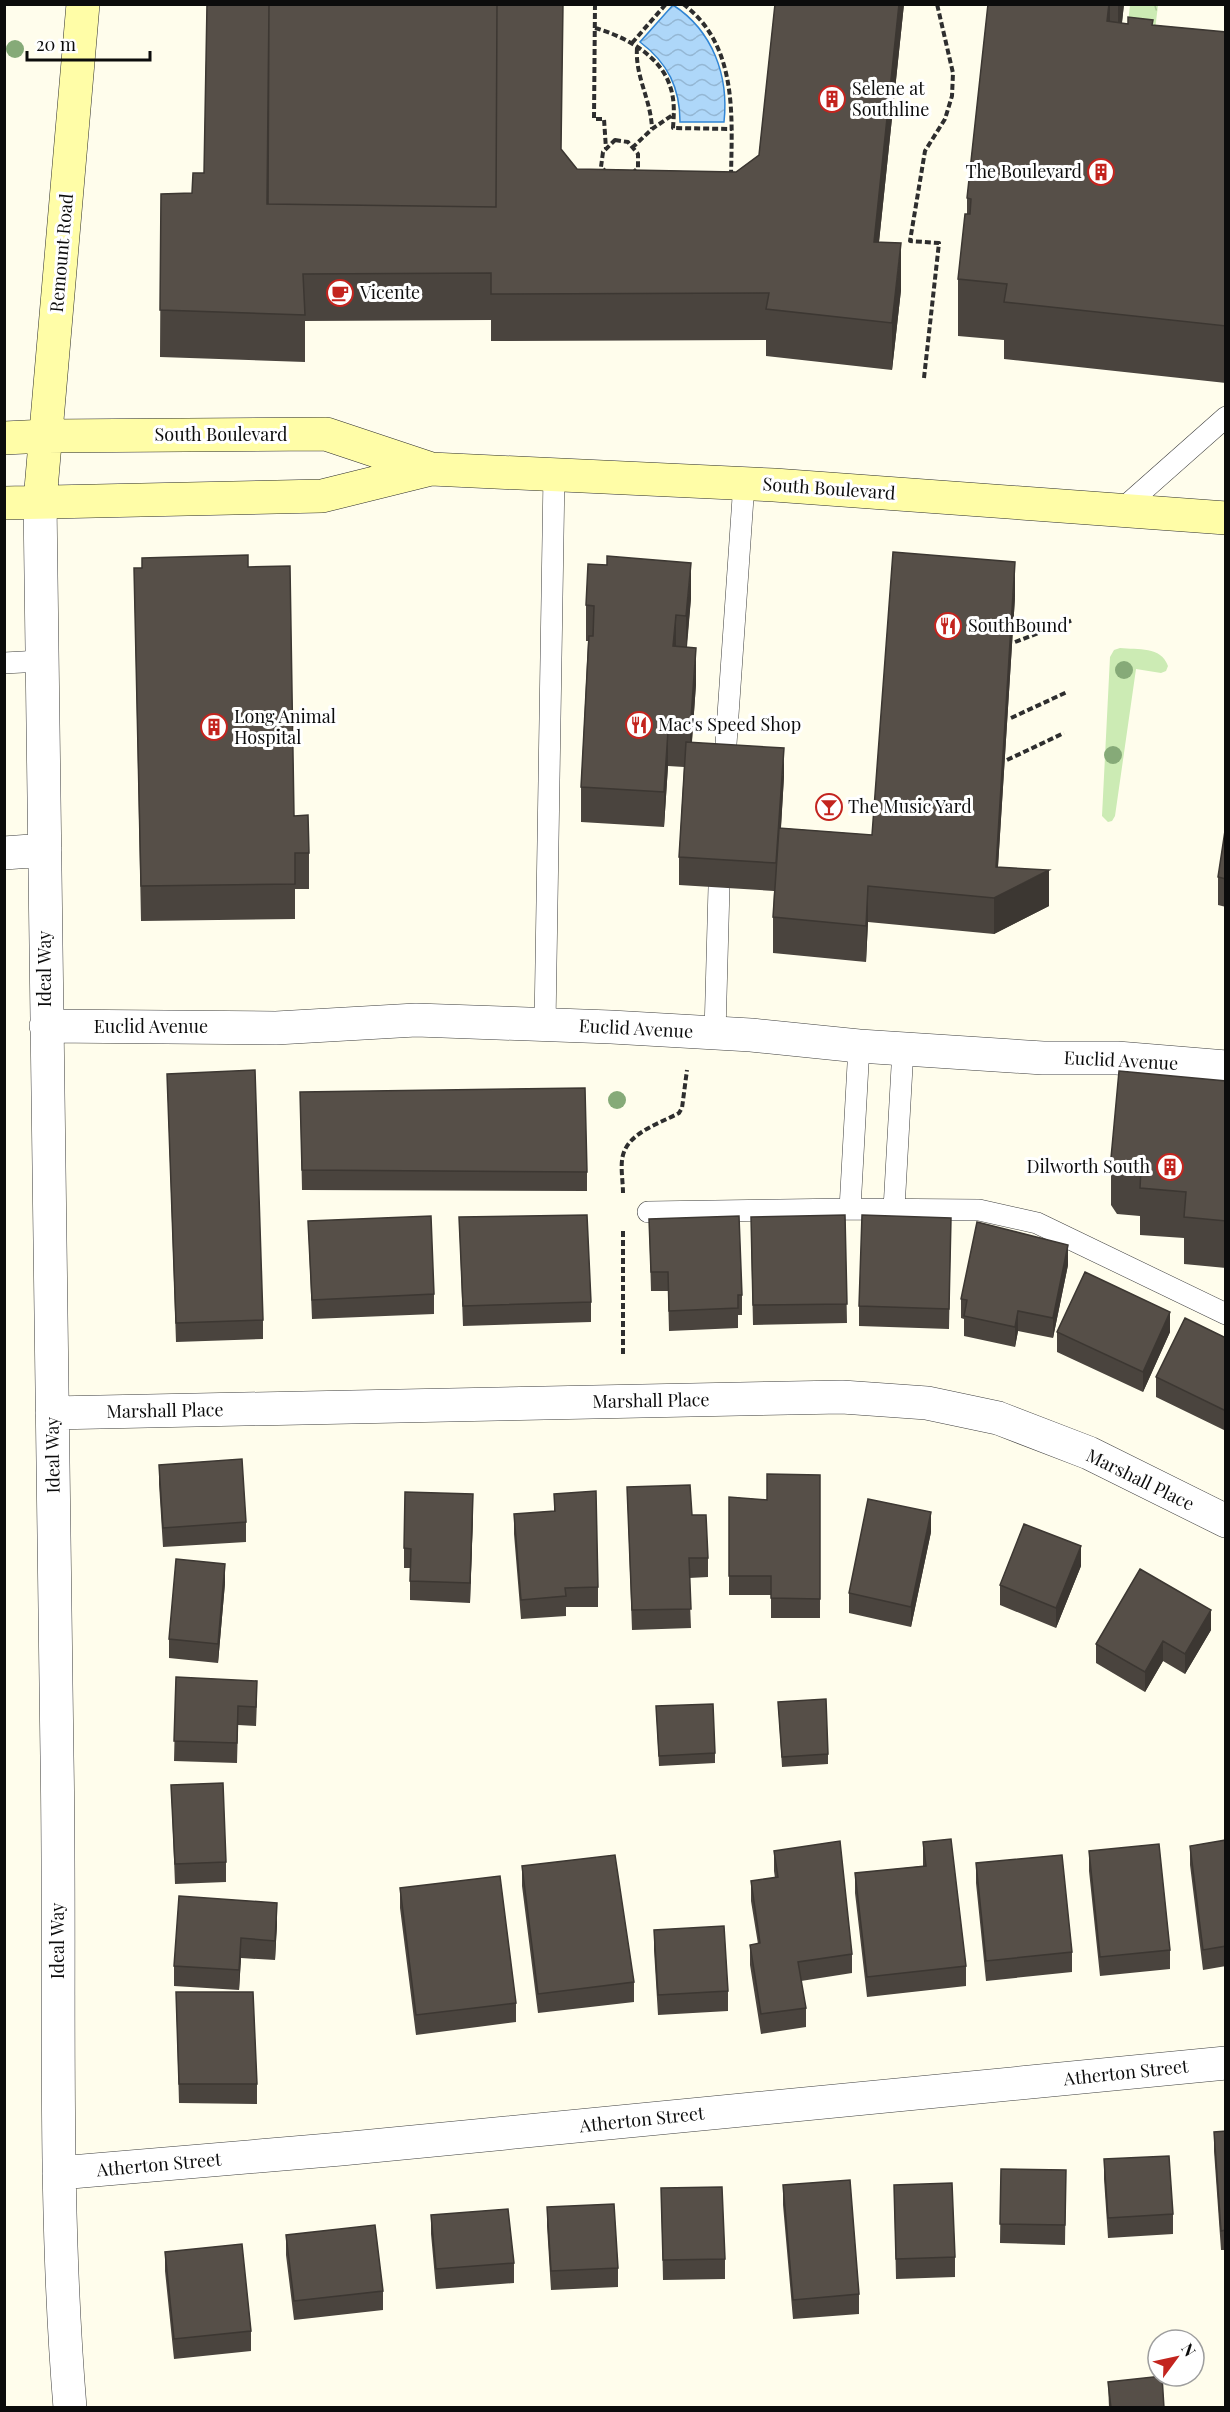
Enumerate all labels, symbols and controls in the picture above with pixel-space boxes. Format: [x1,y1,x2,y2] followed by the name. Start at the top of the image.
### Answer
[27,24,150,62] scale bar
[36,32,76,56] text: 20 m
[852,76,929,121] place label: Selene at Southline
[817,84,847,114] building icon: Selene at Southline
[1086,157,1116,187] building icon: The Boulevard
[965,159,1083,183] place label: The Boulevard
[44,192,78,313] street label: Remount Road
[325,278,355,308] cafe icon: Vicente
[359,280,420,304] place label: Vicente
[155,422,288,446] street label: South Boulevard
[762,471,897,505] street label: South Boulevard
[933,611,963,641] restaurant icon: SouthBound
[968,613,1068,637] place label: SouthBound
[234,704,336,749] place label: Long Animal Hospital
[624,710,654,740] restaurant icon: Mac's Speed Shop
[199,712,229,742] building icon: Long Animal Hospital
[658,712,801,736] place label: Mac's Speed Shop
[814,792,844,822] bar icon: The Music Yard
[848,794,972,818] place label: The Music Yard
[32,931,56,1007] street label: Ideal Way
[578,1013,694,1043] street label: Euclid Avenue
[94,1014,208,1038] street label: Euclid Avenue
[1063,1045,1179,1075] street label: Euclid Avenue
[1155,1152,1185,1182] building icon: Dilworth South
[1027,1154,1150,1178] place label: Dilworth South
[592,1387,710,1413] street label: Marshall Place
[106,1397,224,1423] street label: Marshall Place
[39,1416,65,1494] street label: Ideal Way
[1082,1443,1198,1516] street label: Marshall Place
[45,1903,69,1979] street label: Ideal Way
[1061,2053,1190,2091] street label: Atherton Street
[577,2100,706,2138] street label: Atherton Street
[94,2147,223,2182] street label: Atherton Street
[1146,2328,1206,2388] north arrow
[1177,2339,1201,2360] text: N

